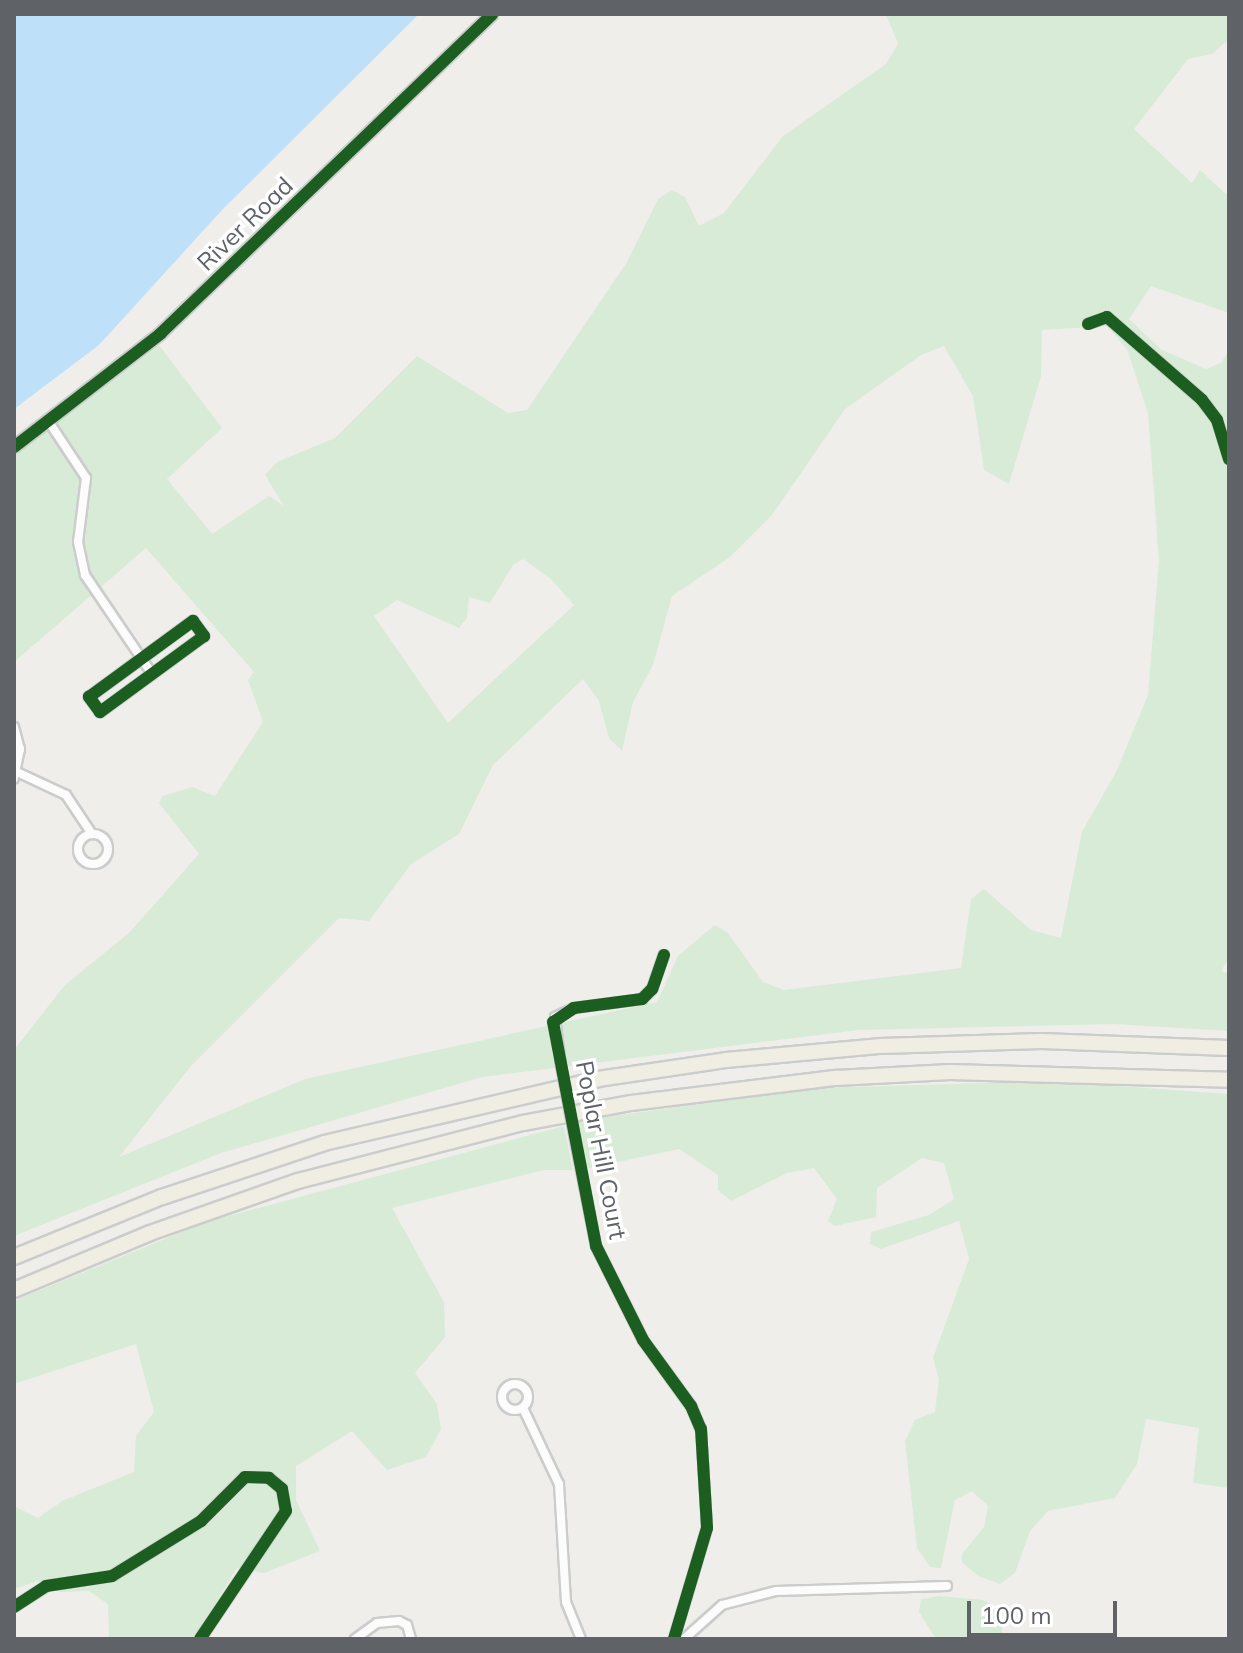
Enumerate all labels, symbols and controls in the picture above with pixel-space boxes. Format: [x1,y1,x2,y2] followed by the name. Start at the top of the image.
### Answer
[191,171,299,277] street label: River Road
[570,1058,632,1242] street label: Poplar Hill Court
[971,1585,1121,1635] scale bar
[981,1600,1052,1630] text: 100 m

